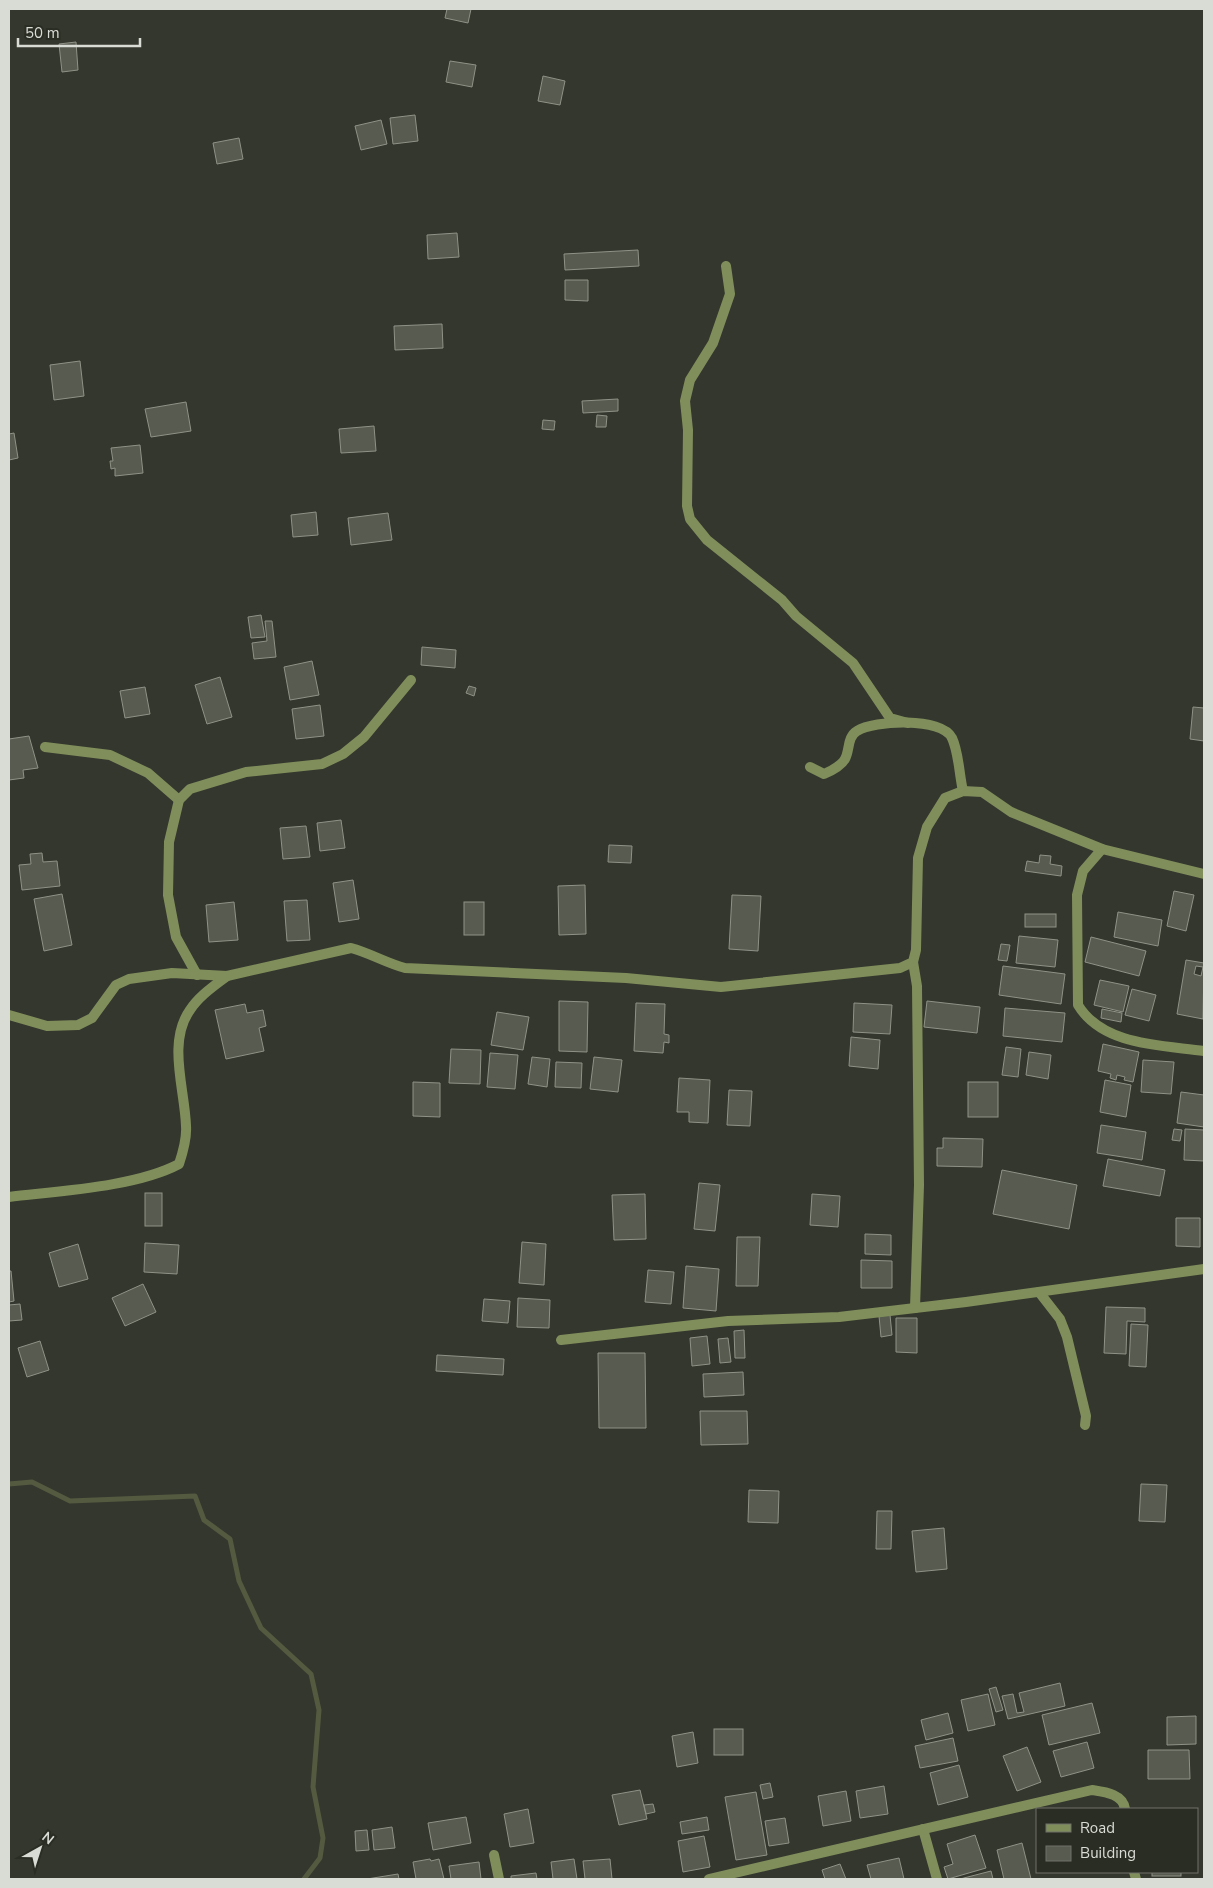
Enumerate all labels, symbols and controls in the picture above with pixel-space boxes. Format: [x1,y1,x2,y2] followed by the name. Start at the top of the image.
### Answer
[18,15,140,47] scale bar
[25,23,60,43] text: 50 m
[1036,1808,1198,1873] legend
[1080,1818,1115,1838] text: Road
[15,1823,65,1873] north arrow
[38,1828,58,1849] text: N
[1080,1843,1136,1863] text: Building

